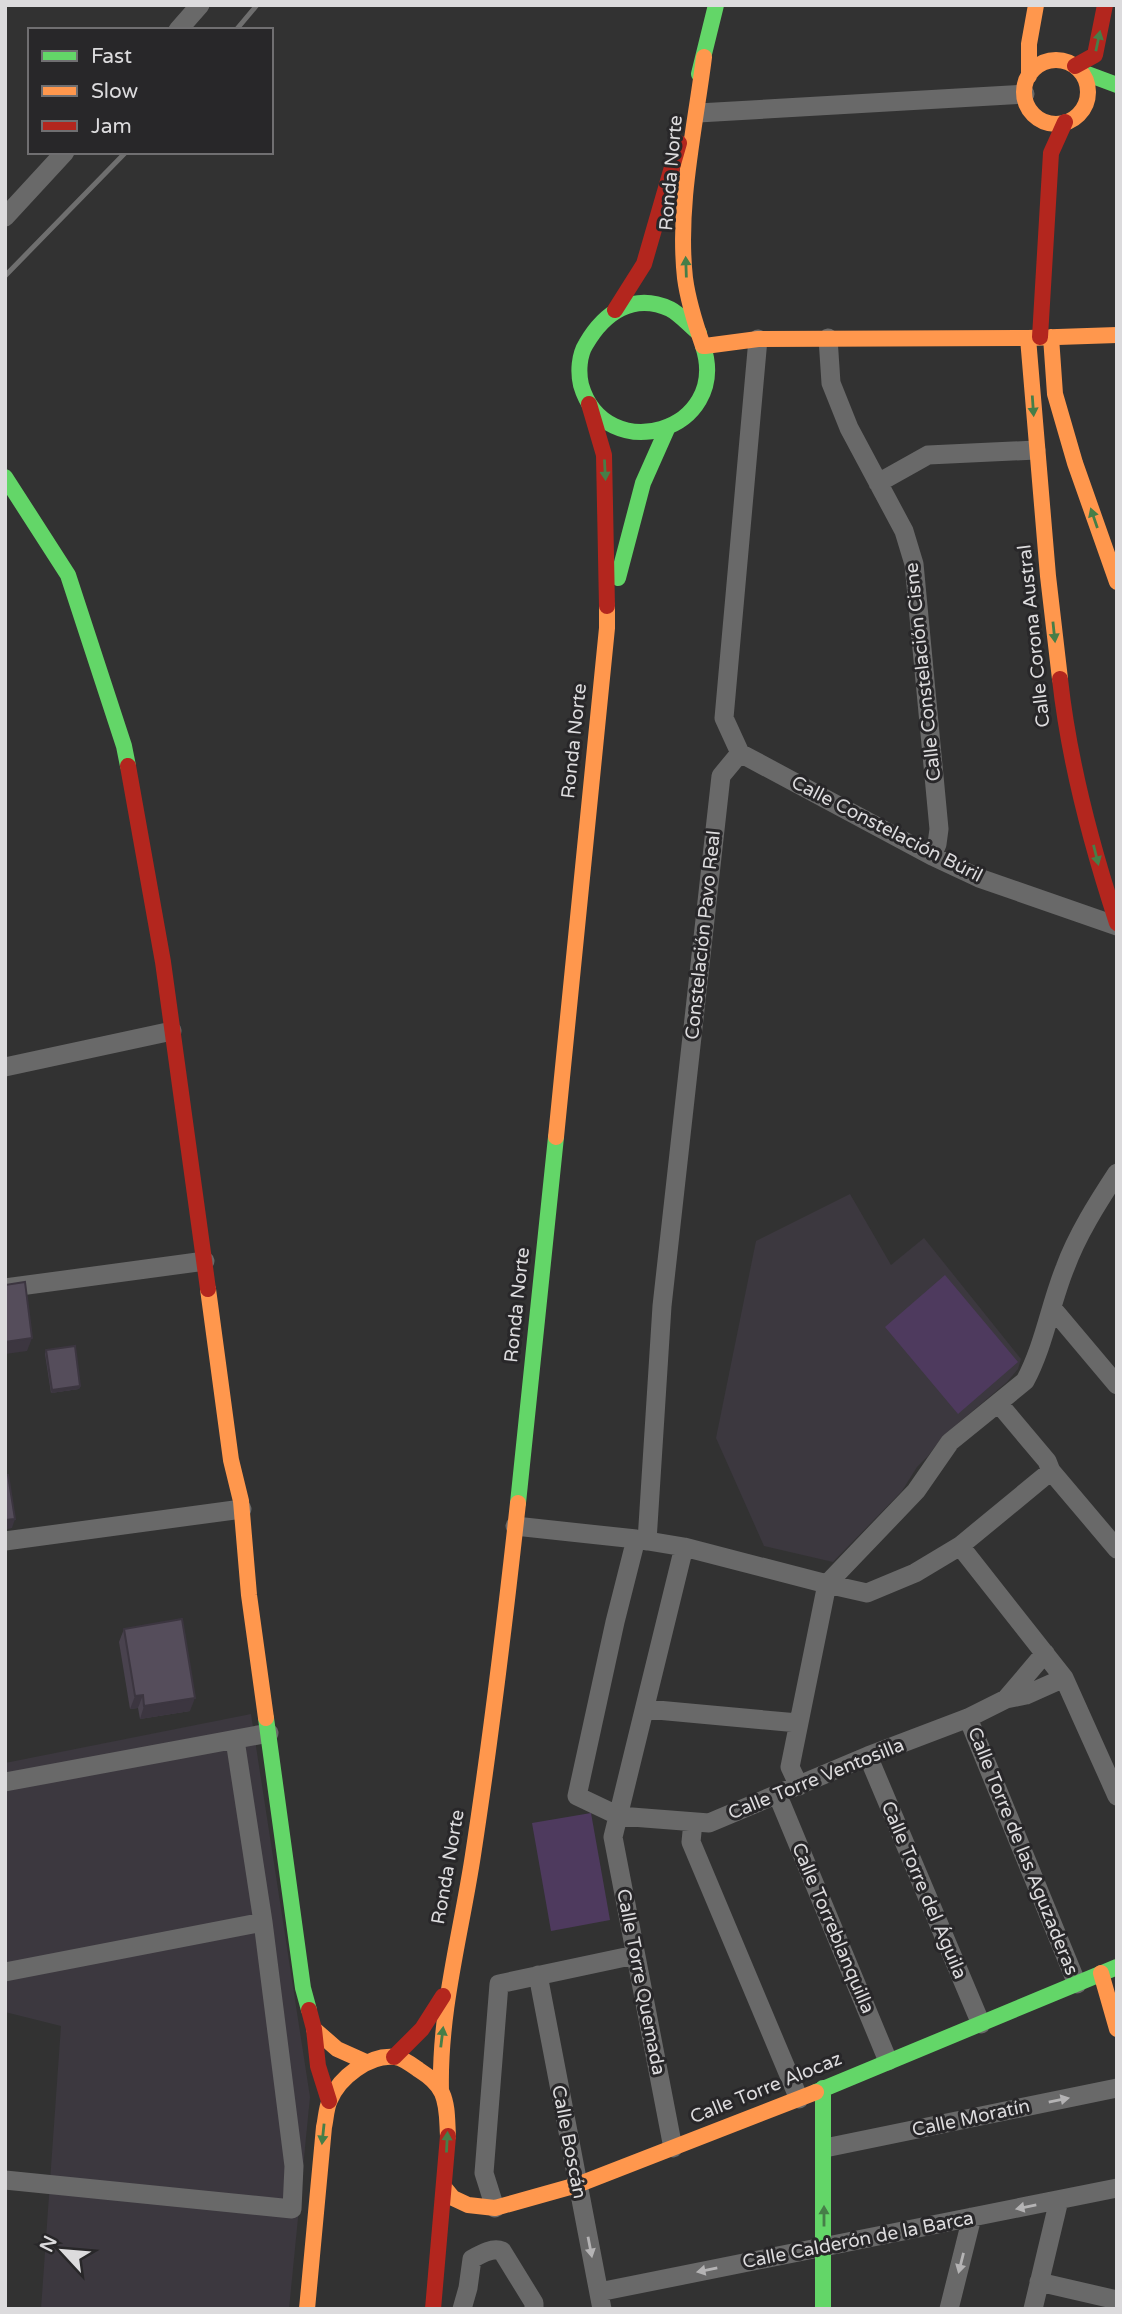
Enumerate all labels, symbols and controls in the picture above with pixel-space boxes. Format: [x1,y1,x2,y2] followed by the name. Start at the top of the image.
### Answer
[28,28,273,154] legend
[1092,30,1103,52] one-way arrow
[91,44,132,69] text: Fast
[91,79,139,104] text: Slow
[91,114,132,139] text: Jam
[655,114,687,232] street label: Ronda Norte
[680,255,691,277] one-way arrow
[1028,395,1039,417] one-way arrow
[599,459,610,481] one-way arrow
[1088,507,1099,528] one-way arrow
[1013,544,1055,728] street label: Calle Corona Austral
[901,562,945,782] street label: Calle Constelación Cisne
[1049,621,1060,643] one-way arrow
[557,682,591,800] street label: Ronda Norte
[788,771,986,887] street label: Calle Constelación Búril
[681,829,725,1041] street label: Constelación Pavo Real
[1091,844,1102,866] one-way arrow
[500,1246,534,1364] street label: Ronda Norte
[963,1724,1083,1978] street label: Calle Torre de las Aguzaderas
[725,1734,907,1824] street label: Calle Torre Ventosilla
[877,1797,972,1982] street label: Calle Torre del Águila
[427,1808,469,1926] street label: Ronda Norte
[787,1839,879,2017] street label: Calle Torreblanquilla
[612,1887,670,2077] street label: Calle Torre Quemada
[437,2026,448,2048] one-way arrow
[687,2048,845,2128] street label: Calle Torre Alocaz
[547,2083,591,2201] street label: Calle Boscán
[1048,2094,1070,2105] one-way arrow
[910,2095,1032,2141] street label: Calle Moratín
[318,2123,329,2145] one-way arrow
[441,2131,452,2153] one-way arrow
[1015,2201,1037,2212] one-way arrow
[818,2205,830,2227] one-way arrow
[740,2207,976,2273] street label: Calle Calderón de la Barca
[28,2216,98,2286] north arrow
[35,2232,62,2256] text: N
[584,2236,595,2258] one-way arrow
[955,2252,966,2274] one-way arrow
[696,2265,718,2276] one-way arrow

